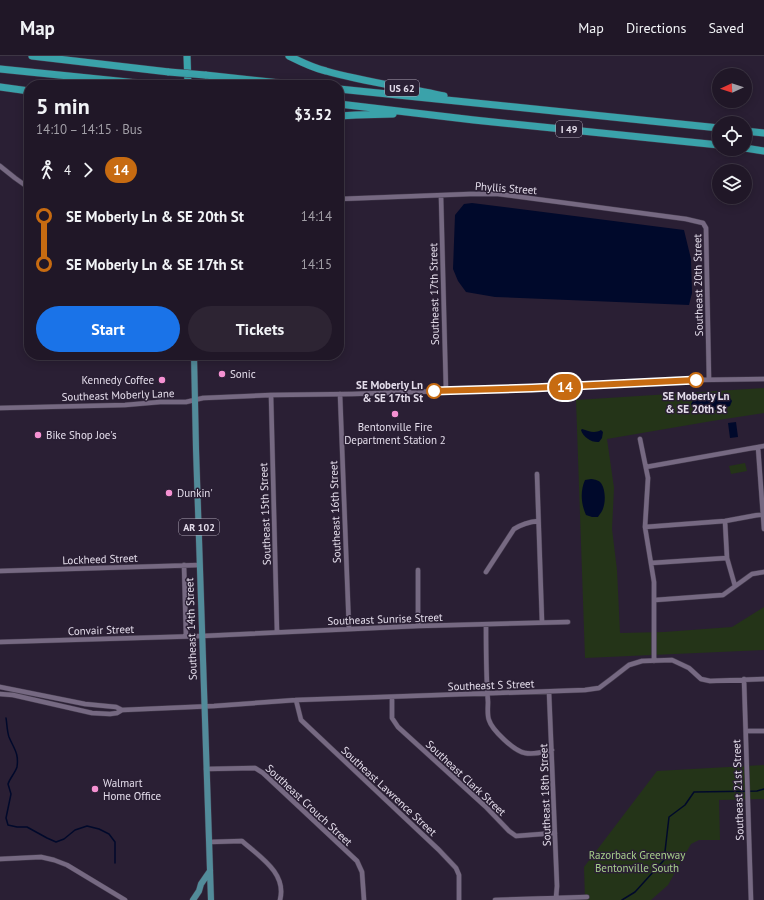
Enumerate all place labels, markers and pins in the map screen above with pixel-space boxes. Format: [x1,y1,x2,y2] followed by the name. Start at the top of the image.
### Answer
[230,367,256,381] place label: Sonic
[217,369,227,379] marker: Sonic
[688,372,704,388] marker: SE Moberly Ln & SE 20th St
[81,373,154,387] place label: Kennedy Coffee
[157,375,167,385] marker: Kennedy Coffee
[356,378,423,405] place label: SE Moberly Ln & SE 17th St
[426,383,442,399] marker: SE Moberly Ln & SE 17th St
[663,389,729,416] place label: SE Moberly Ln & SE 20th St
[390,409,400,419] marker: Bentonville Fire Department Station 2
[344,420,446,447] place label: Bentonville Fire Department Station 2
[46,428,117,442] place label: Bike Shop Joe's
[33,430,43,440] marker: Bike Shop Joe's
[177,486,213,500] place label: Dunkin'
[164,488,174,498] marker: Dunkin'
[103,776,161,803] place label: Walmart Home Office
[90,784,100,794] marker: Walmart Home Office

